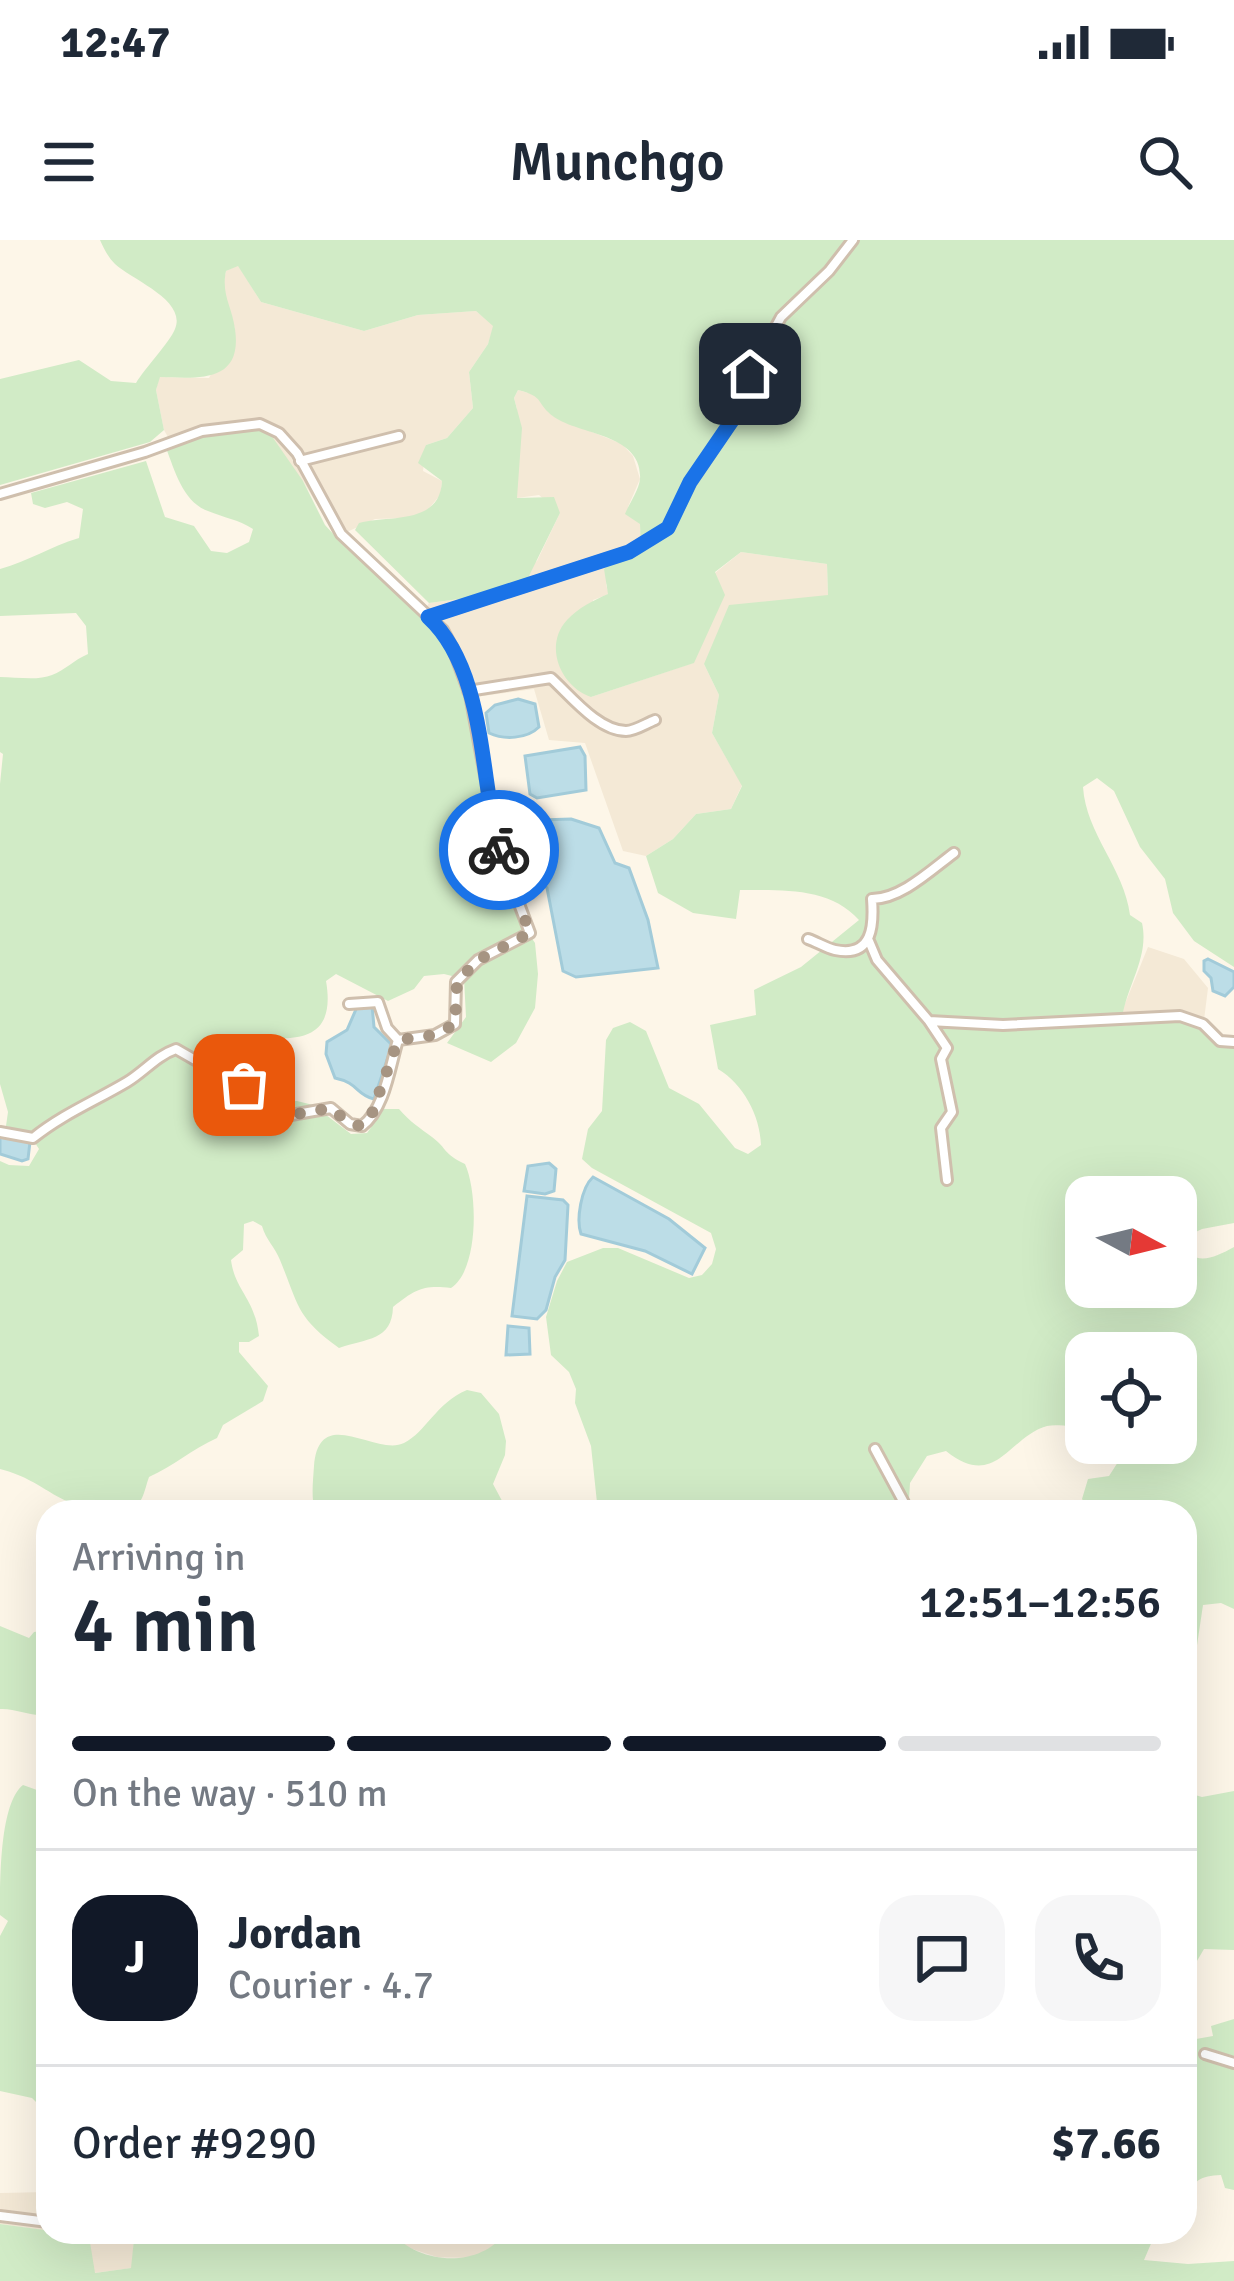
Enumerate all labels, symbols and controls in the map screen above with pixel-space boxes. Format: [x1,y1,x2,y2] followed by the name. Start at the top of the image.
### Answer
[60,15,170,70] text: 12:47
[36,129,102,195] icon: menu
[509,129,725,196] text: Munchgo
[1132,129,1198,195] icon: search
[699,323,801,425] pin
[717,341,783,407] icon: home
[439,790,559,910] courier
[466,817,532,883] icon: bike
[193,1034,295,1136] pin
[211,1052,277,1118] icon: bag
[1065,1176,1197,1308] north arrow
[1065,1176,1197,1464] map controls
[1065,1332,1197,1464] button: locate
[72,1533,246,1581] text: Arriving in
[919,1575,1161,1630] text: 12:51–12:56
[72,1578,259,1674] text: 4 min
[72,1769,388,1817] text: On the way · 510 m
[879,1895,1005,2021] button: chat
[1035,1895,1161,2021] button: phone
[228,1906,362,1961] text: Jordan
[124,1930,146,1985] text: J
[228,1961,434,2009] text: Courier · 4.7
[72,2116,317,2171] text: Order #9290
[1051,2116,1161,2171] text: $7.66

